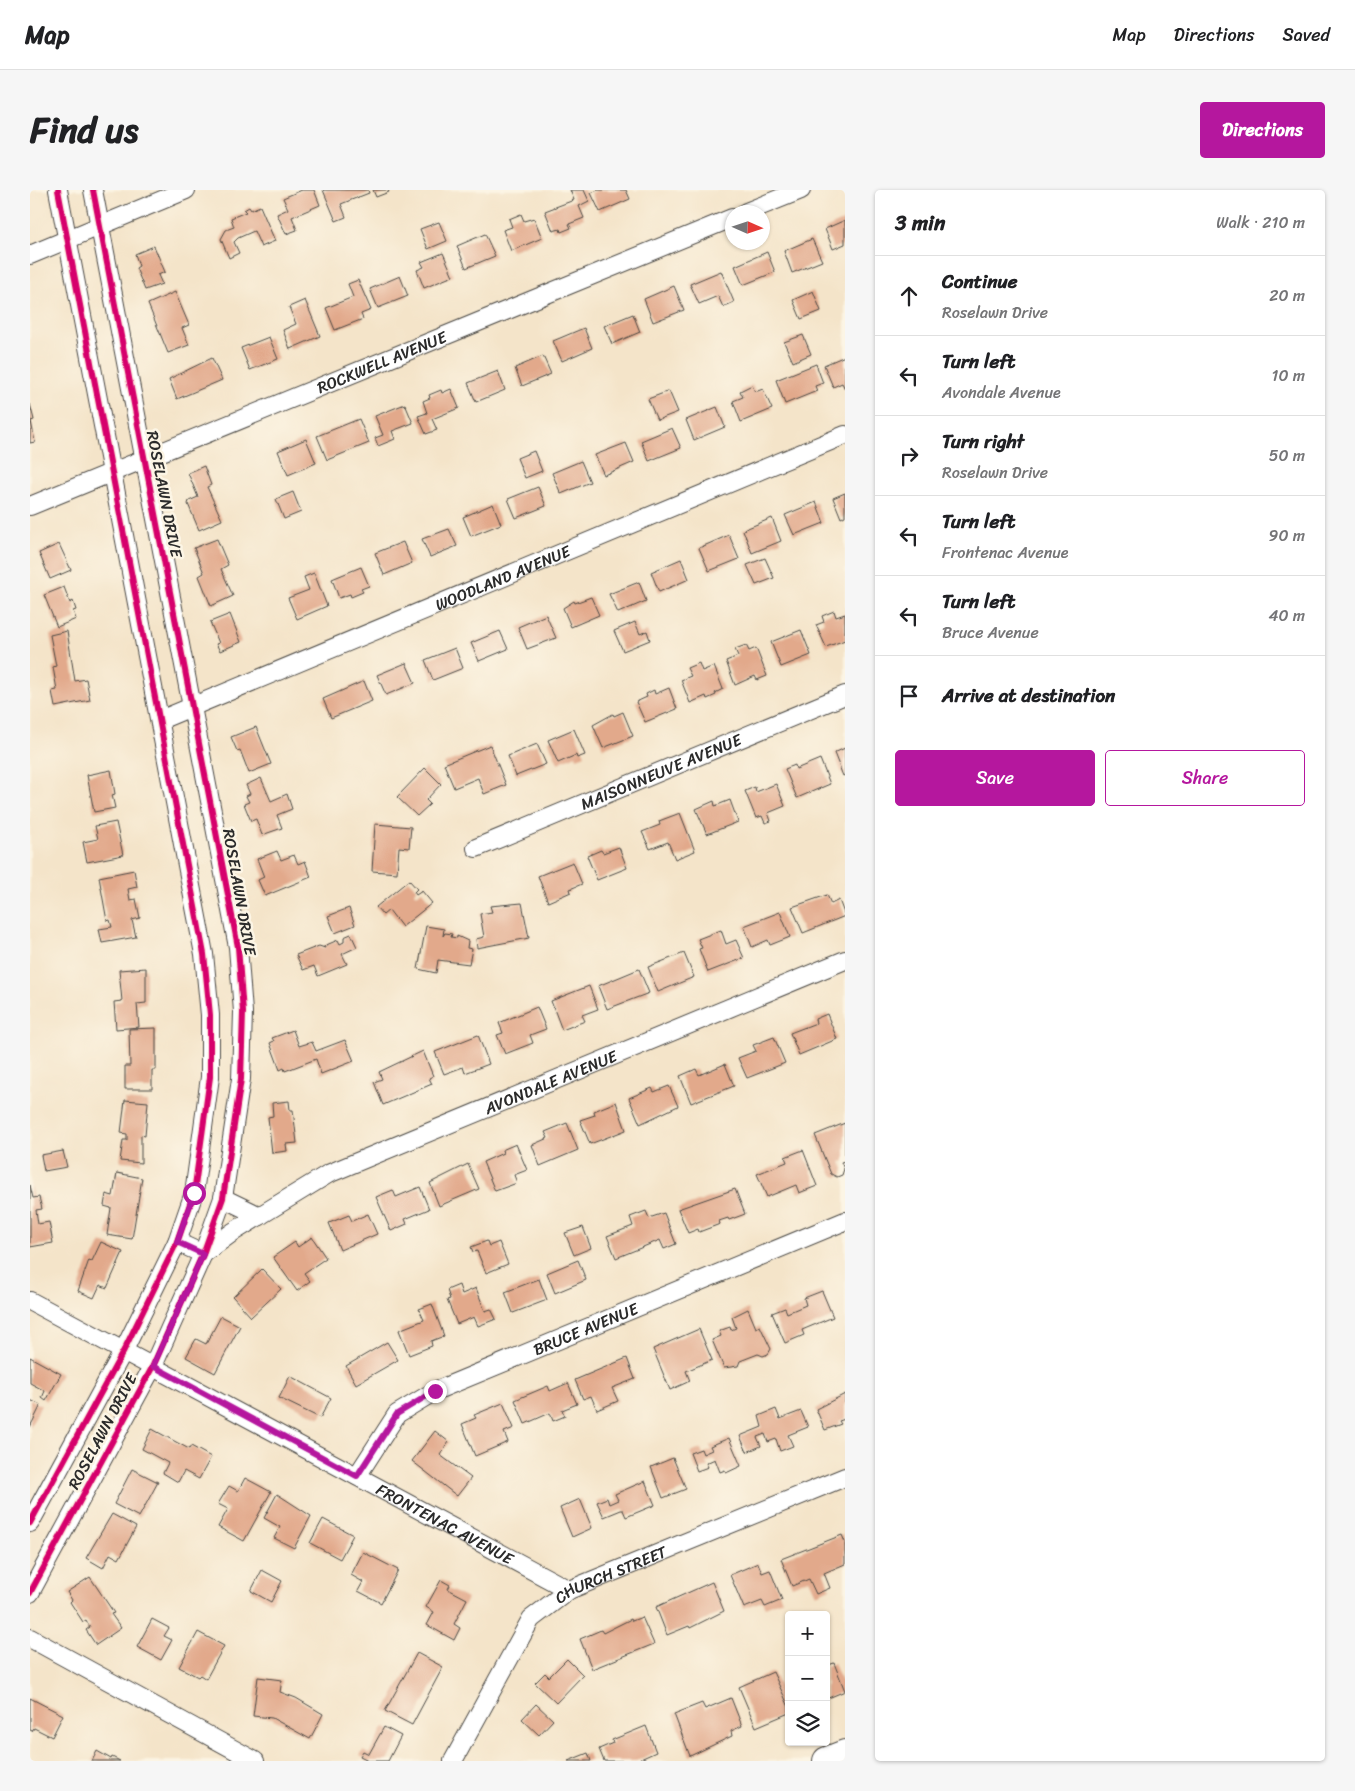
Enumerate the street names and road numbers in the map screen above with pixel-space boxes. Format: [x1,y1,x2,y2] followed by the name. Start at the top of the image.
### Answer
[312,322,452,402] street label: ROCKWELL AVENUE
[138,428,191,561] street label: ROSELAWN DRIVE
[431,536,576,619] street label: WOODLAND AVENUE
[576,725,747,818] street label: MAISONNEUVE AVENUE
[214,826,265,959] street label: ROSELAWN DRIVE
[479,1041,623,1123] street label: AVONDALE AVENUE
[529,1294,644,1364] street label: BRUCE AVENUE
[59,1367,146,1495] street label: ROSELAWN DRIVE
[371,1475,520,1573] street label: FRONTENAC AVENUE
[548,1537,672,1611] street label: CHURCH STREET

